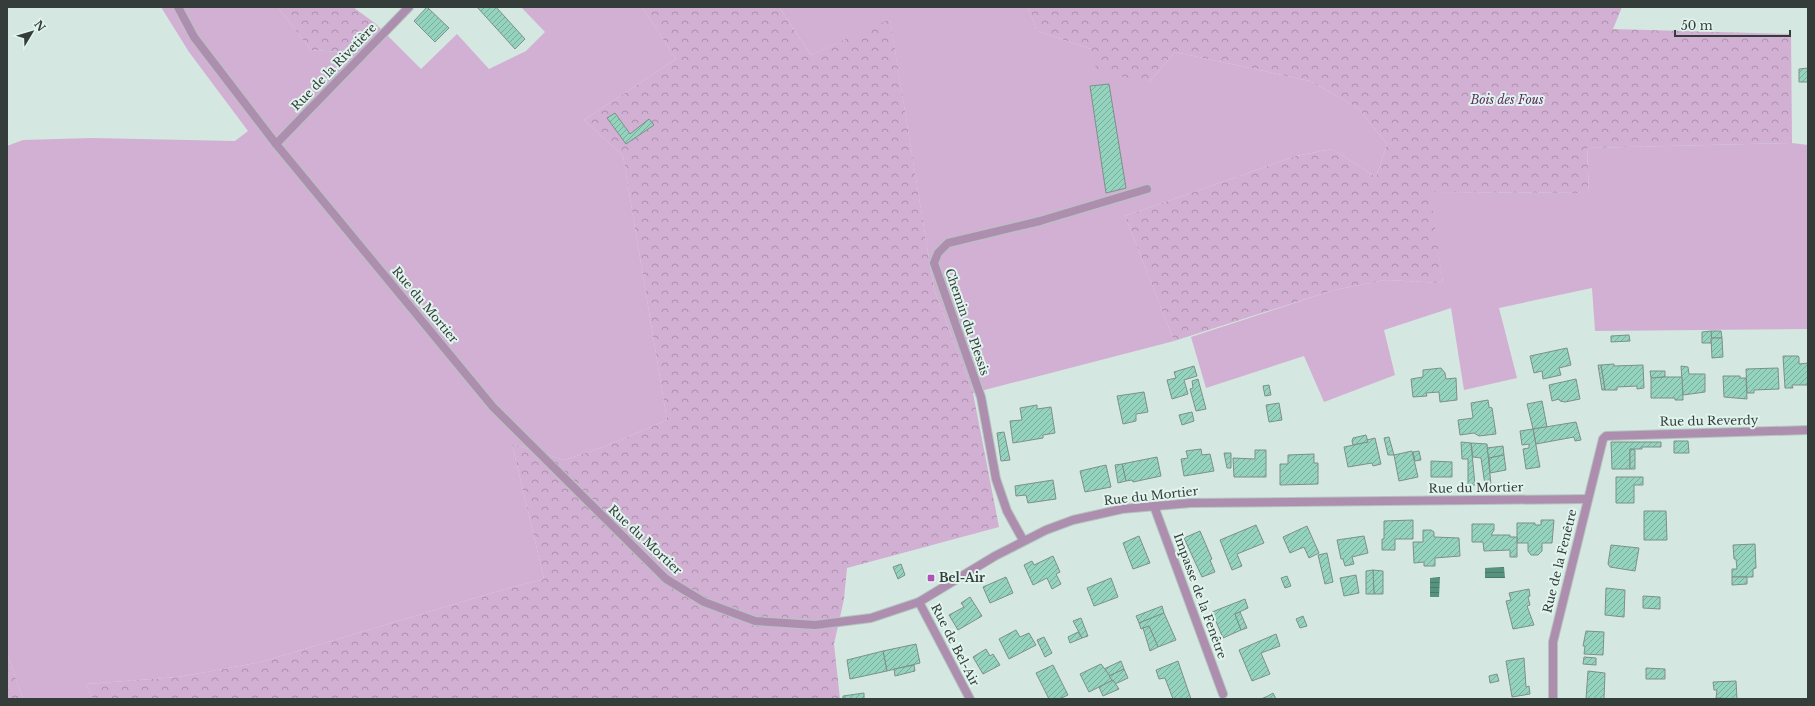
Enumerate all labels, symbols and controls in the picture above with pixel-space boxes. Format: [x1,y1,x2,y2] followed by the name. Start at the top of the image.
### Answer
[12,12,52,52] north arrow
[1675,12,1790,38] scale bar
[31,17,49,35] text: N
[1681,18,1713,33] text: 50 m
[288,20,379,113] street label: Rue de la Rivetière
[1469,92,1544,107] park label: Bois des Fous
[389,263,462,346] street label: Rue du Mortier
[942,266,993,377] street label: Chemin du Plessis
[1660,412,1759,429] street label: Rue du Reverdy
[1428,479,1524,496] street label: Rue du Mortier
[1103,483,1199,508] street label: Rue du Mortier
[605,502,685,578] street label: Rue du Mortier
[1539,507,1580,614] street label: Rue de la Fenêtre
[1171,531,1230,661] street label: Impasse de la Fenêtre
[939,570,985,585] place label: Bel-Air
[926,573,936,583] marker: Bel-Air
[928,601,983,689] street label: Rue de Bel-Air

